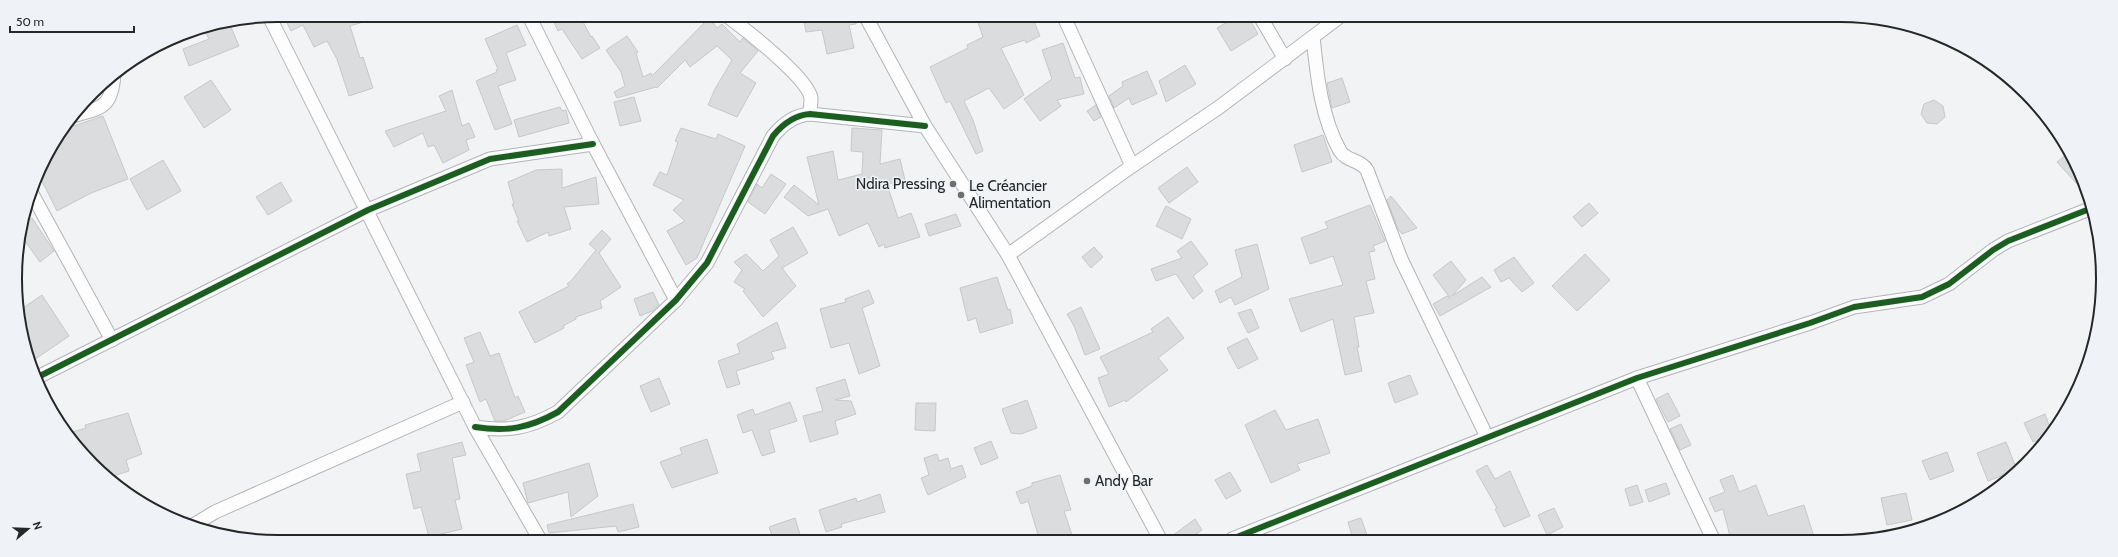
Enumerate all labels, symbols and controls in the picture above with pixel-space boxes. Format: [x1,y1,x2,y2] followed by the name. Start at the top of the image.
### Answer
[10,8,134,34] scale bar
[16,14,44,29] text: 50 m
[856,175,946,193] place label: Ndira Pressing
[969,177,1051,212] place label: Le Créancier Alimentation
[948,179,958,189] marker: Ndira Pressing
[956,190,966,200] marker: Le Créancier Alimentation
[1095,472,1153,490] place label: Andy Bar
[1082,476,1092,486] marker: Andy Bar
[8,509,48,549] north arrow
[30,520,45,532] text: N

